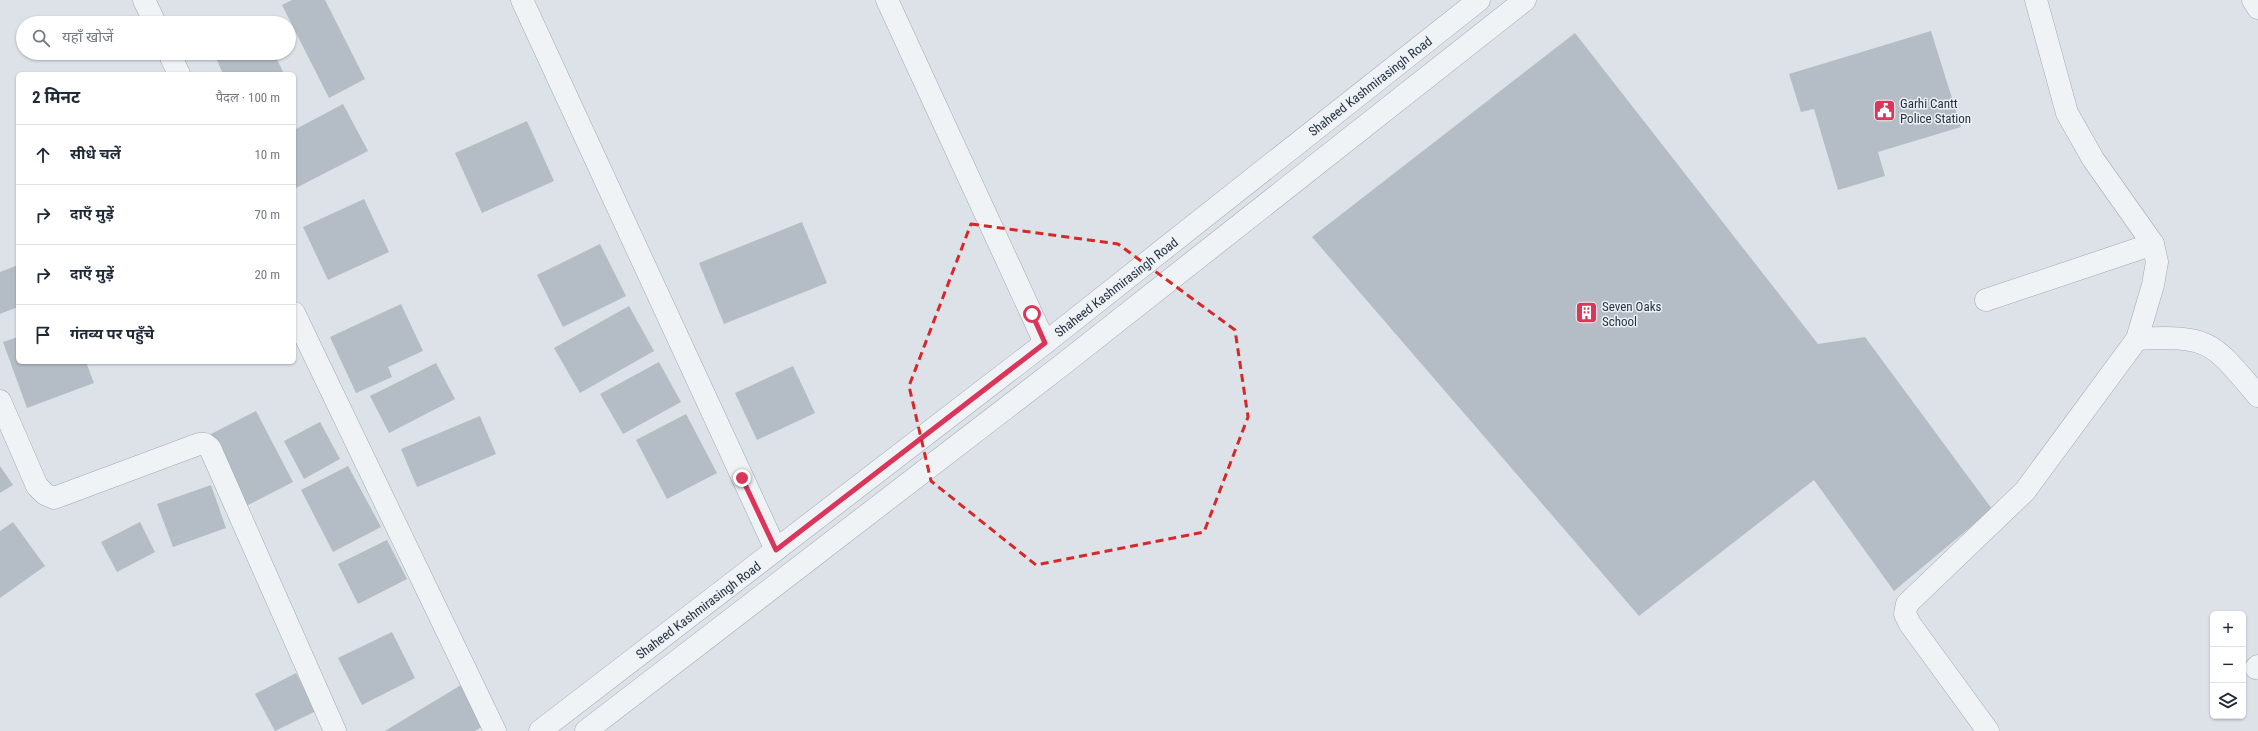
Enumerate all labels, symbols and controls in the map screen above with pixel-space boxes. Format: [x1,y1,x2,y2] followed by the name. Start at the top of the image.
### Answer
[16,16,296,60] search box
[30,27,52,49] icon: search
[62,28,113,46] text: यहाँ खोजें
[1306,34,1435,139] street label: Shaheed Kashmirasingh Road
[32,87,80,107] text: 2 मिनट
[216,90,280,105] text: पैदल · 100 m
[1900,96,1971,126] place label: Garhi Cantt Police Station
[1872,97,1898,123] public building icon: Garhi Cantt Police Station
[32,144,54,166] icon: ahead
[70,145,121,163] text: सीधे चलें
[254,147,280,162] text: 10 m
[32,204,54,226] icon: right
[70,205,114,223] text: दाएँ मुड़ें
[254,207,280,222] text: 70 m
[1052,235,1181,340] street label: Shaheed Kashmirasingh Road
[32,264,54,286] icon: right
[70,265,114,283] text: दाएँ मुड़ें
[254,267,280,282] text: 20 m
[1602,299,1662,329] place label: Seven Oaks School
[1573,300,1599,326] building icon: Seven Oaks School
[1023,305,1041,323] route start
[32,324,54,346] icon: arrive
[70,325,154,343] text: गंतव्य पर पहुँचे
[733,469,751,487] route end
[633,559,764,662] street label: Shaheed Kashmirasingh Road
[2210,611,2246,719] map controls
[2210,611,2246,647] button: +
[2210,647,2246,683] button: −
[2210,683,2246,719] button: layers

